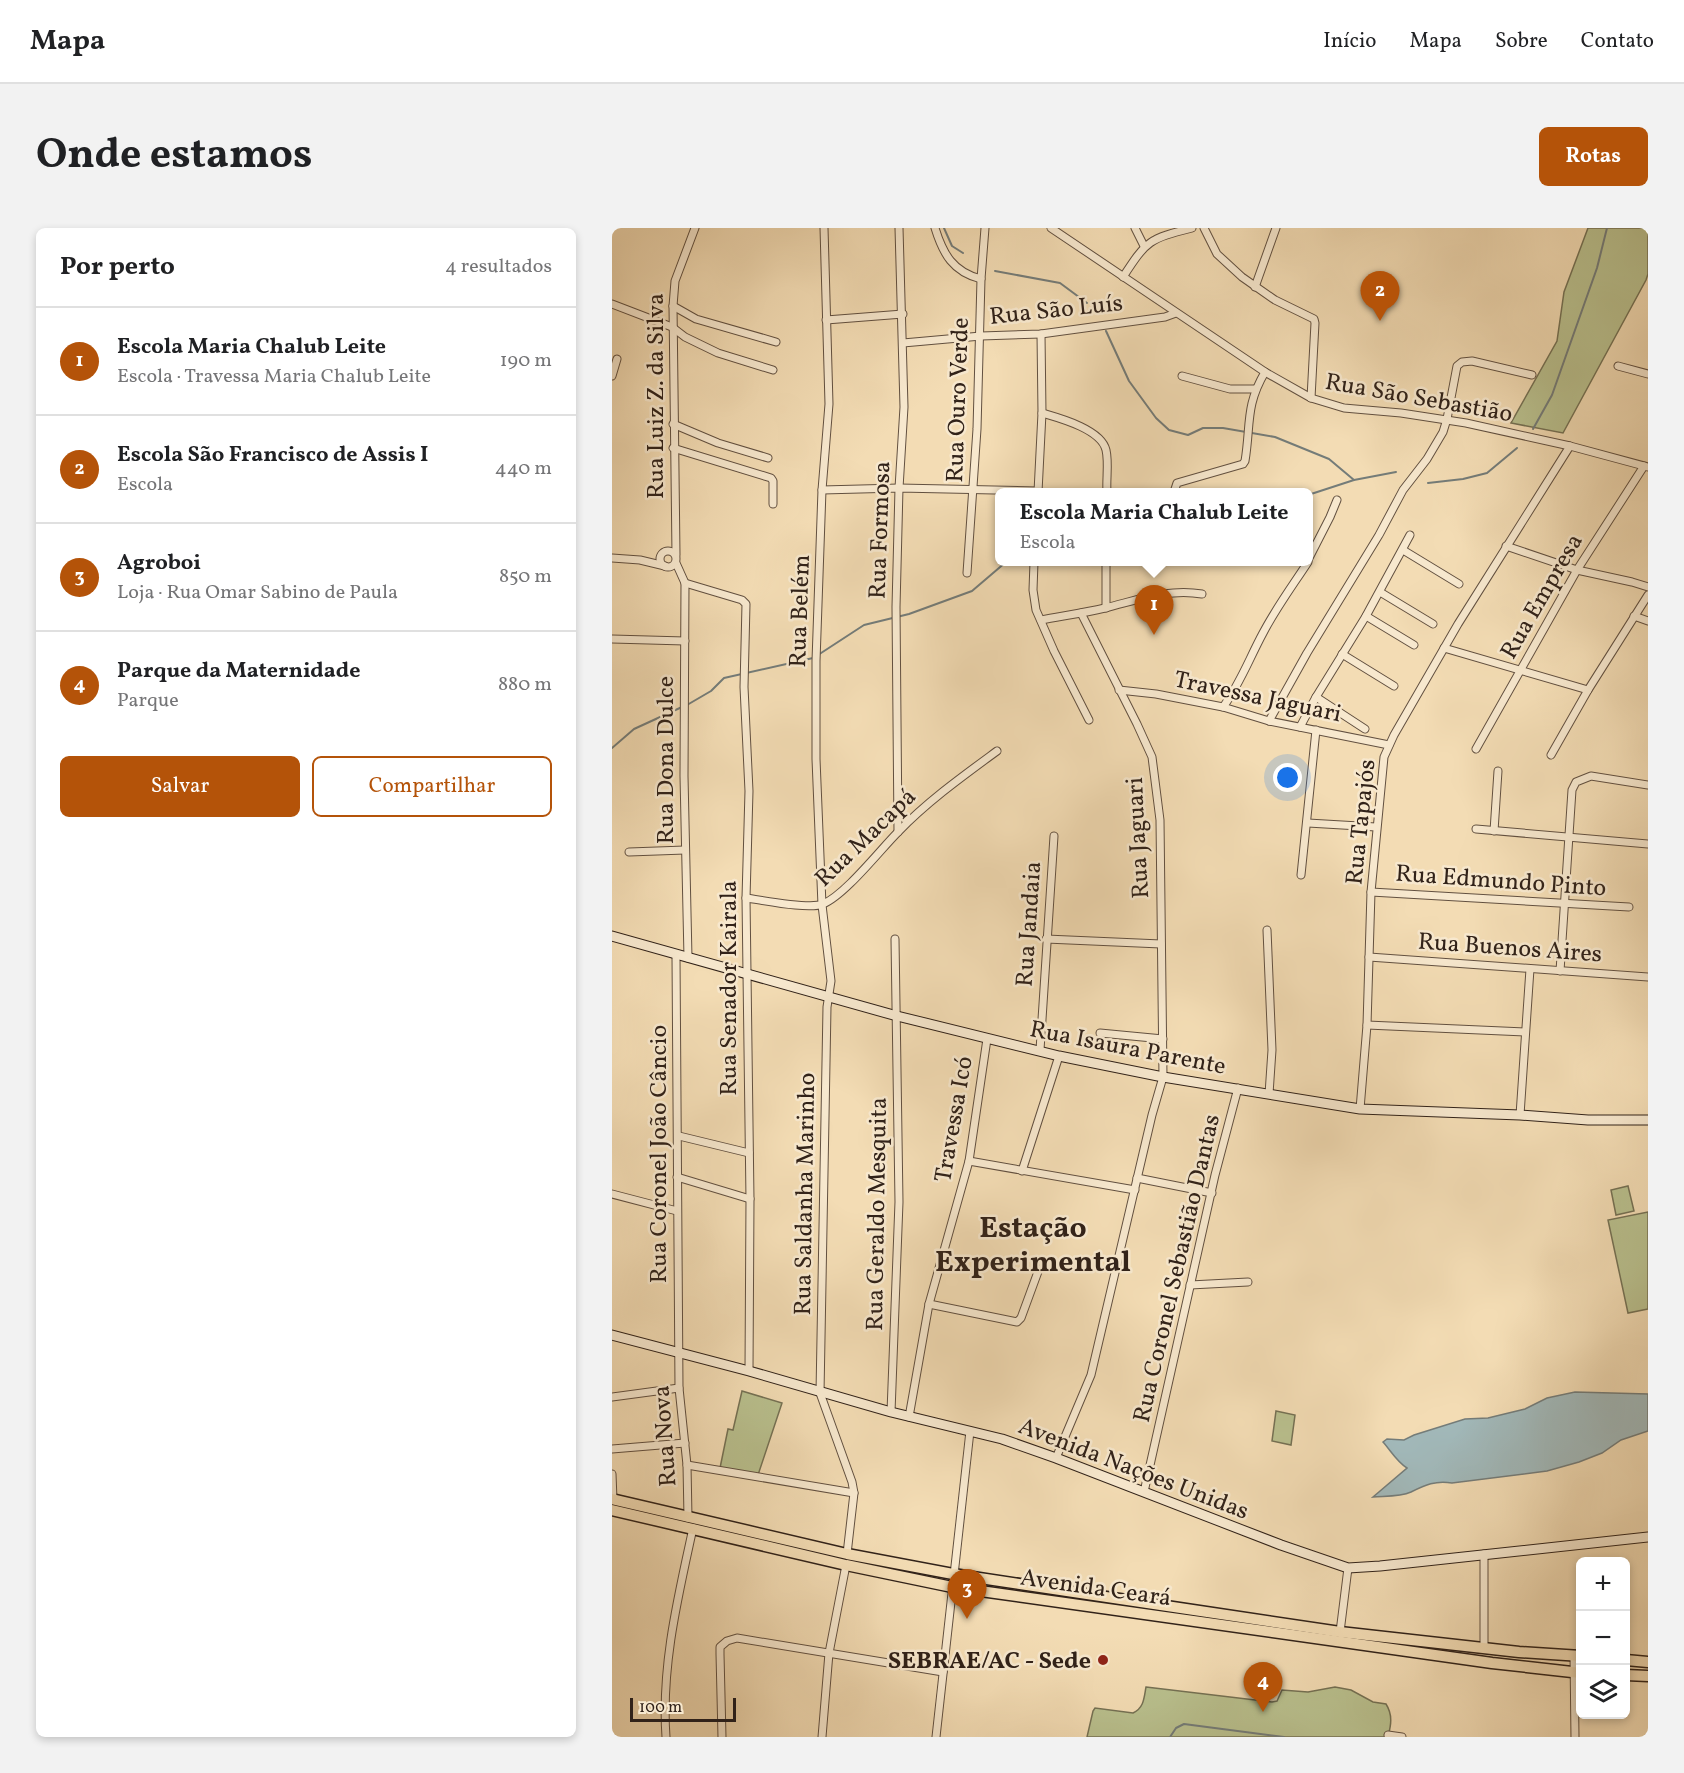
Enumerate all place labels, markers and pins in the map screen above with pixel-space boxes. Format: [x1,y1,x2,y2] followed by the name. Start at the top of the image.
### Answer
[1360,272,1400,321] pin: 2
[1134,586,1174,635] pin: 1
[948,1570,986,1619] pin: 3
[888,1645,1091,1679] place label: SEBRAE/AC - Sede
[1096,1653,1110,1667] marker: SEBRAE/AC - Sede
[1244,1662,1282,1712] pin: 4

